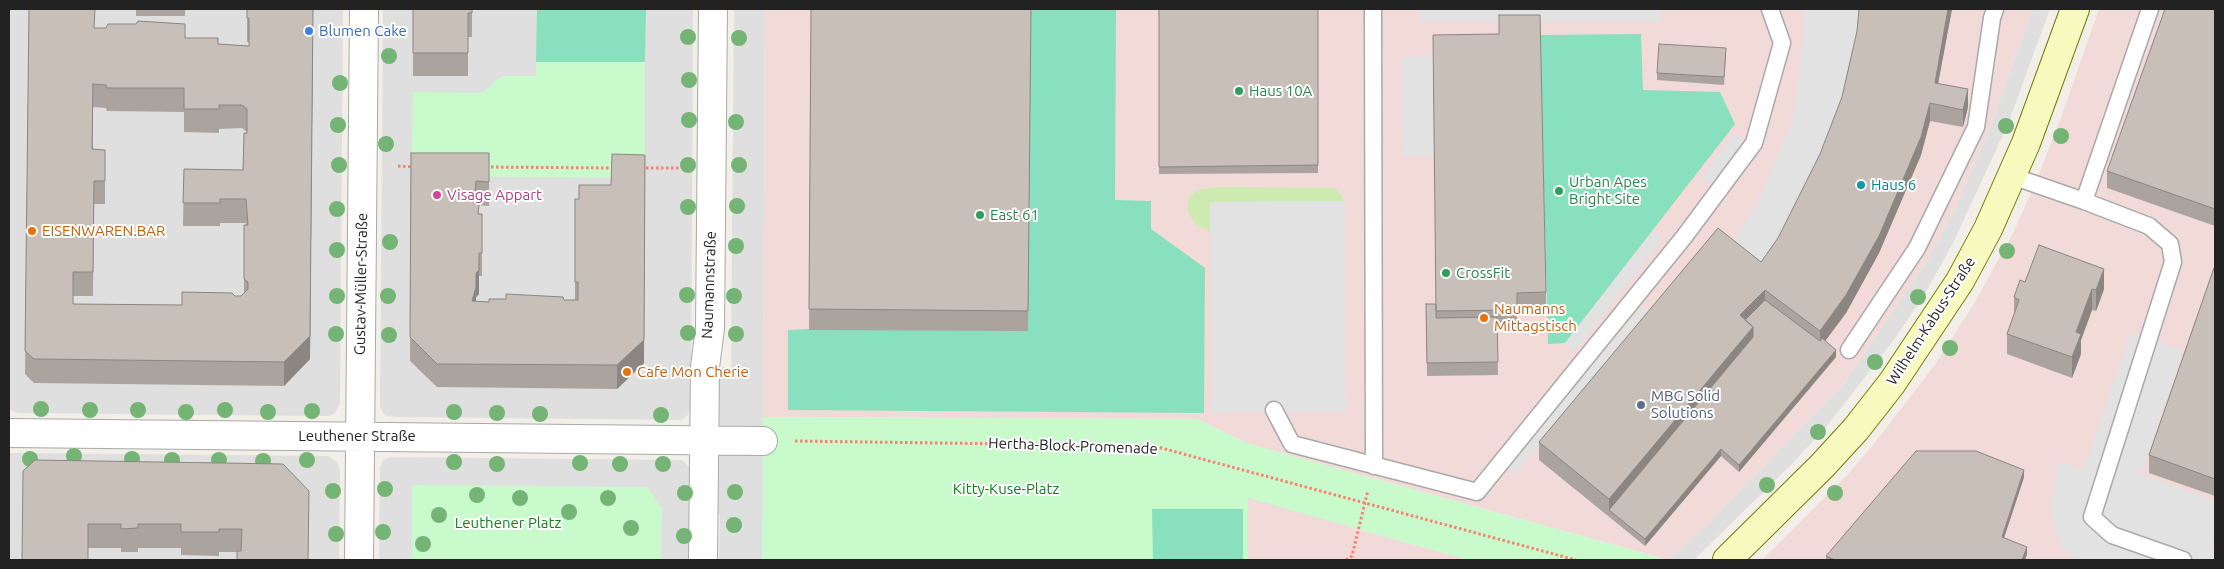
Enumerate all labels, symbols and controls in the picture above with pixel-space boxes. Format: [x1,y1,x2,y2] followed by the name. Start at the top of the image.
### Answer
[319,22,407,40] place label: Blumen Cake
[303,25,315,37] marker: Blumen Cake
[1249,82,1312,100] place label: Haus 10A
[1233,85,1245,97] marker: Haus 10A
[1569,173,1647,208] place label: Urban Apes Bright Site
[1871,176,1916,194] place label: Haus 6
[1855,179,1867,191] marker: Haus 6
[1553,185,1565,197] marker: Urban Apes Bright Site
[447,186,542,204] place label: Visage Appart
[431,189,443,201] marker: Visage Appart
[990,206,1039,224] place label: East 61
[974,209,986,221] marker: East 61
[351,213,371,355] street label: Gustav-Müller-Straße
[42,222,165,240] place label: EISENWAREN.BAR
[26,225,38,237] marker: EISENWAREN.BAR
[698,231,720,339] street label: Naumannstraße
[1883,253,1979,389] street label: Wilhelm-Kabus-Straße
[1456,264,1510,282] place label: CrossFit
[1440,267,1452,279] marker: CrossFit
[1494,300,1577,335] place label: Naumanns Mittagstisch
[1478,312,1490,324] marker: Naumanns Mittagstisch
[637,363,749,381] place label: Cafe Mon Cherie
[621,366,633,378] marker: Cafe Mon Cherie
[1651,387,1720,422] place label: MBG Solid Solutions
[1635,399,1647,411] marker: MBG Solid Solutions
[298,427,416,445] street label: Leuthener Straße
[988,434,1158,458] street label: Hertha-Block-Promenade
[953,480,1059,498] park label: Kitty-Kuse-Platz
[455,514,561,532] park label: Leuthener Platz

